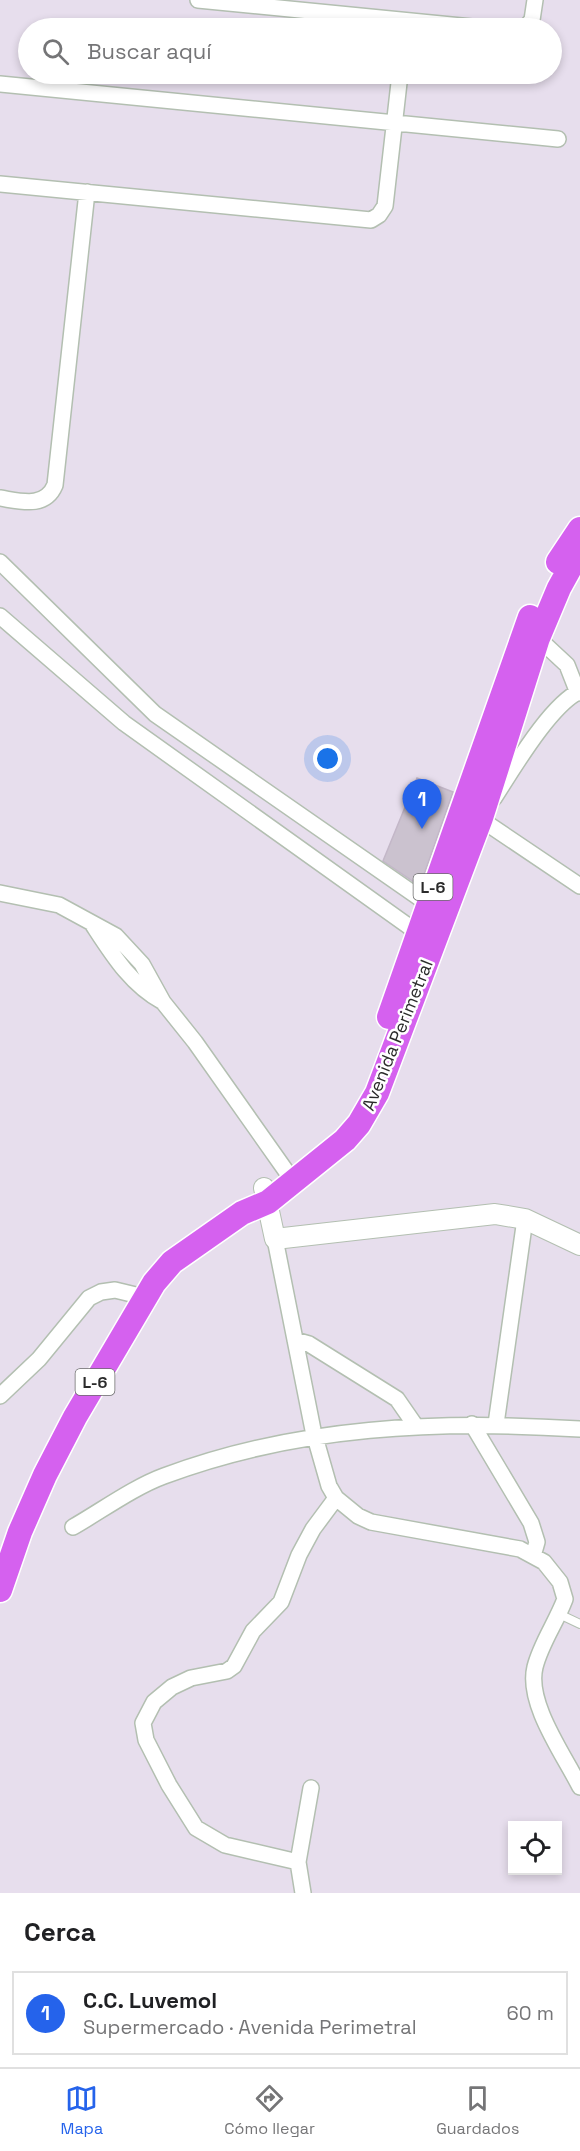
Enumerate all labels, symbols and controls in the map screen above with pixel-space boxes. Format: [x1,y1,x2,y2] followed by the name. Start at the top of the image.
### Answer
[18,18,562,84] search box
[39,35,72,68] icon: search
[87,37,212,65] text: Buscar aquí
[313,744,342,773] your location
[402,780,442,829] pin: 1
[414,874,452,900] road number: L-6
[356,956,438,1114] street label: Avenida Perimetral
[76,1369,115,1395] road number: L-6
[508,1821,562,1875] map controls
[508,1821,562,1875] button: locate
[24,1915,96,1949] text: Cerca
[83,1986,217,2014] text: C.C. Luvemol
[41,2000,50,2026] text: 1
[507,2000,554,2026] text: 60 m
[83,2014,417,2040] text: Supermercado · Avenida Perimetral
[61,2082,103,2139] tab: Mapa
[224,2082,315,2139] tab: Cómo llegar
[436,2082,519,2139] tab: Guardados

